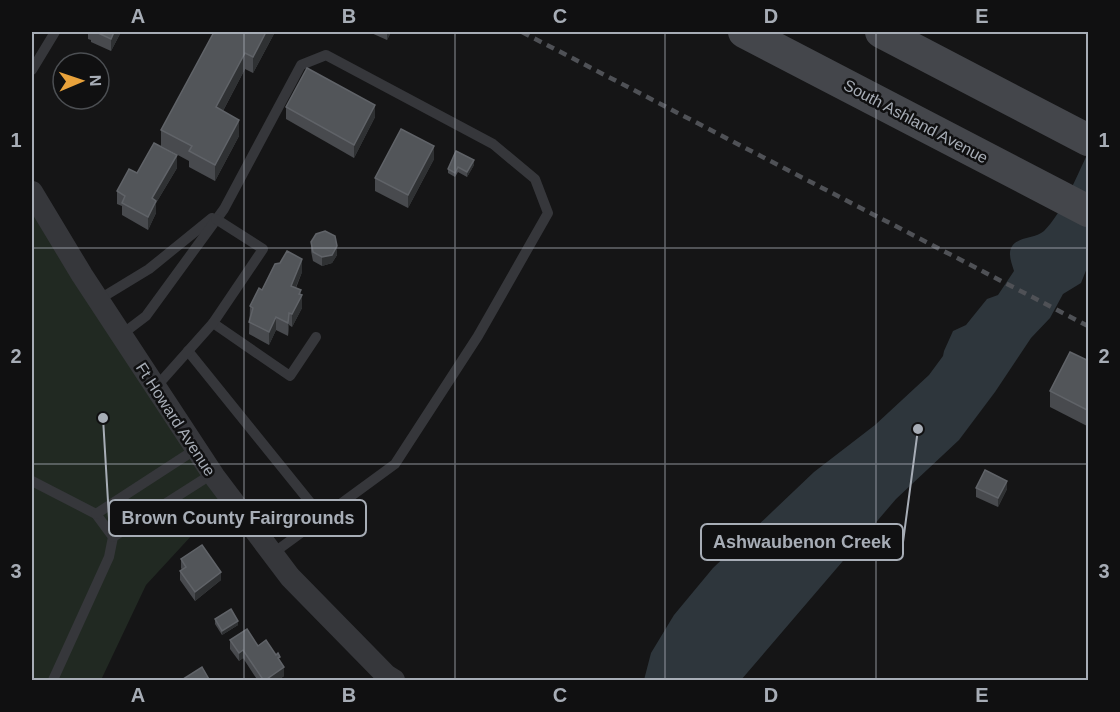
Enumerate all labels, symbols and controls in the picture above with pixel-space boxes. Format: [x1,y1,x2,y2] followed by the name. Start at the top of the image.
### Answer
[131,5,145,27] text: A
[342,5,356,27] text: B
[553,5,567,27] text: C
[764,5,778,27] text: D
[975,5,989,27] text: E
[51,51,111,111] north arrow
[87,74,104,87] text: N
[841,76,991,167] street label: South Ashland Avenue
[10,129,22,151] text: 1
[1098,129,1110,151] text: 1
[10,345,22,367] text: 2
[1098,345,1110,367] text: 2
[133,360,219,479] street label: Ft Howard Avenue
[109,500,366,536] callout: Brown County Fairgrounds
[122,508,355,528] text: Brown County Fairgrounds
[701,524,903,560] callout: Ashwaubenon Creek
[713,532,892,552] text: Ashwaubenon Creek
[10,560,22,582] text: 3
[1098,560,1110,582] text: 3
[131,684,145,706] text: A
[342,684,356,706] text: B
[553,684,567,706] text: C
[764,684,778,706] text: D
[975,684,989,706] text: E

